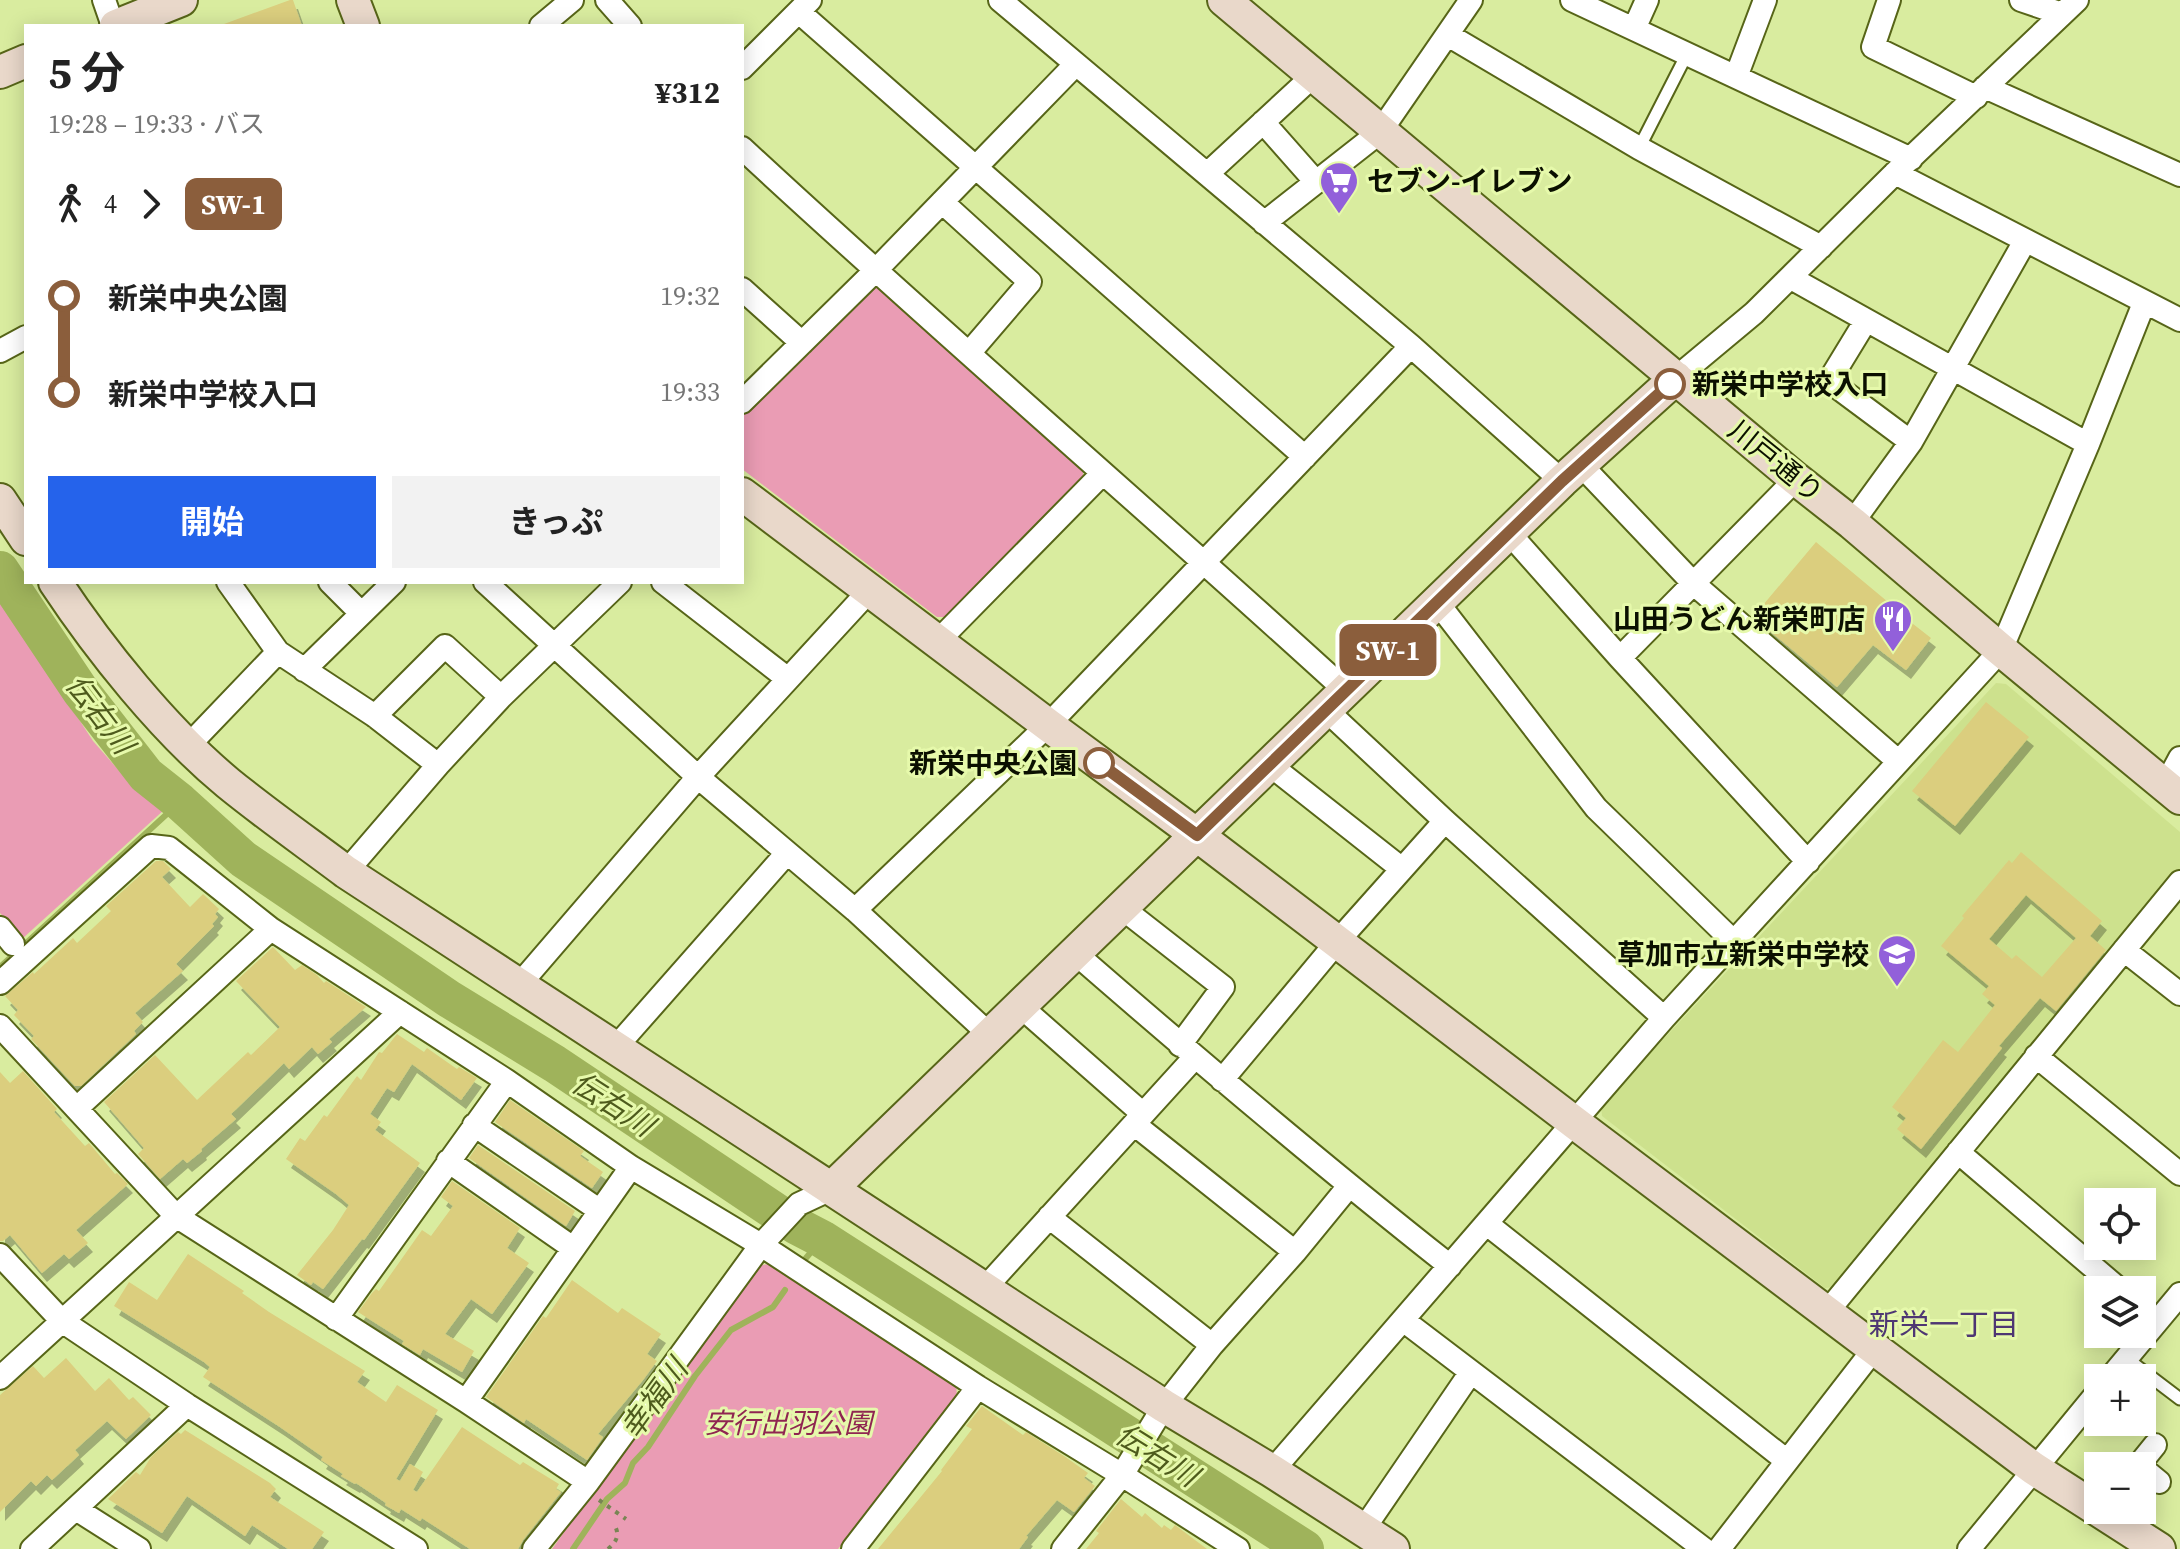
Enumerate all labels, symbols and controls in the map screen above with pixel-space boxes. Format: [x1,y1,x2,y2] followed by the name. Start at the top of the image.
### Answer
[48,42,125,103] text: 5 分
[655,72,720,113] text: ¥312
[48,106,265,142] text: 19:28 – 19:33 · バス
[1318,160,1360,215] supermarket icon: セブン-イレブン
[1367,162,1573,200] place label: セブン-イレブン
[48,182,92,226] icon: walk
[129,182,173,226] icon: forward
[201,185,266,223] text: SW-1
[104,186,117,222] text: 4
[108,278,288,319] text: 新栄中央公園
[660,278,720,314] text: 19:32
[1692,365,1888,403] place label: 新栄中学校入口
[1655,369,1685,399] marker: 新栄中学校入口
[108,374,318,415] text: 新栄中学校入口
[660,374,720,410] text: 19:33
[1721,411,1831,511] street label: 川戸通り
[48,476,376,568] button: 開始
[392,476,720,568] button: きっぷ
[1872,598,1914,653] restaurant icon: 山田うどん新栄町店
[1613,600,1865,638] place label: 山田うどん新栄町店
[1332,624,1444,676] line badge: SW-1
[1355,631,1421,669] text: SW-1
[57,666,145,765] water label: 伝右川
[909,744,1077,782] place label: 新栄中央公園
[1084,748,1114,778] marker: 新栄中央公園
[1876,933,1918,988] school or university icon: 草加市立新栄中学校
[1617,935,1869,973] place label: 草加市立新栄中学校
[564,1062,664,1147] water label: 伝右川
[2084,1188,2156,1524] map controls
[2084,1188,2156,1260] button: locate
[2084,1276,2156,1348] button: layers
[1869,1304,2019,1345] district label: 新栄一丁目
[611,1348,699,1447] water label: 幸福川
[2084,1364,2156,1436] button: +
[704,1404,876,1442] park label: 安行出羽公園
[1108,1414,1209,1498] water label: 伝右川
[2084,1452,2156,1524] button: −

